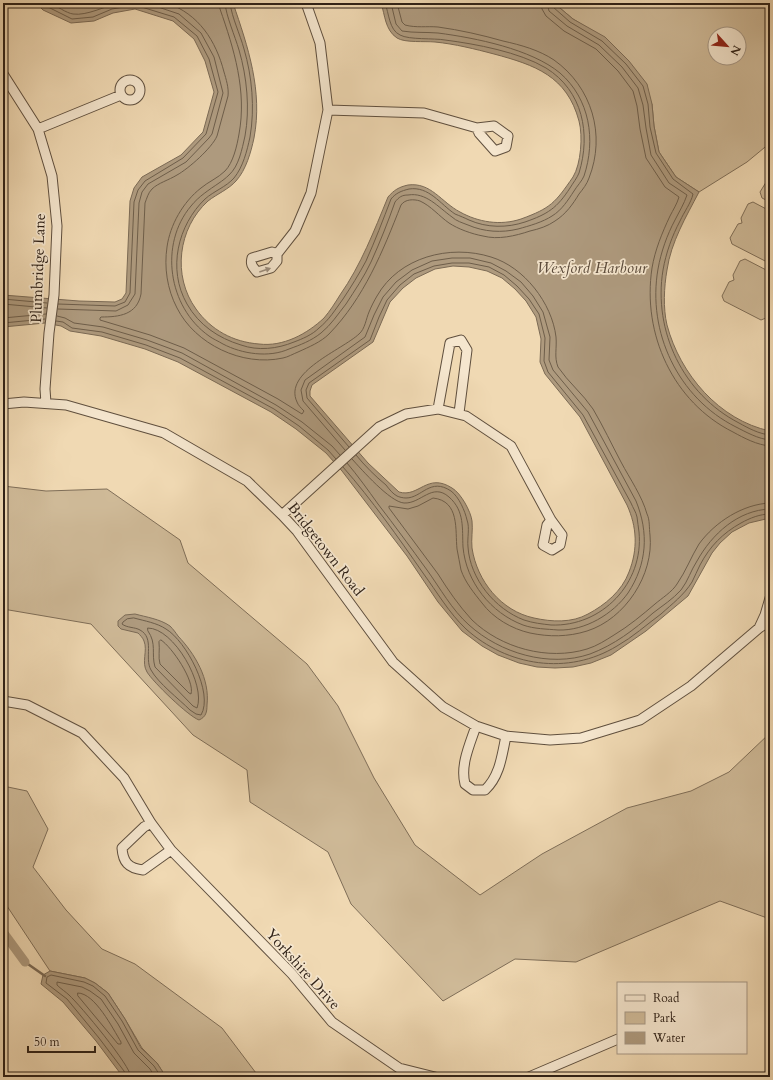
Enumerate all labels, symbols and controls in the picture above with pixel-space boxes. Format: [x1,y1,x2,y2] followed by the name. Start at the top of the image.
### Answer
[707,26,747,66] north arrow
[726,43,744,58] text: N
[26,213,50,323] street label: Plumbridge Lane
[537,257,648,279] water label: Wexford Harbour
[260,267,272,273] one-way arrow
[283,498,369,600] street label: Bridgetown Road
[261,924,345,1014] street label: Yorkshire Drive
[617,982,747,1054] legend
[653,990,680,1006] text: Road
[653,1010,677,1026] text: Park
[28,1028,95,1054] scale bar
[652,1030,686,1046] text: Water
[34,1034,61,1050] text: 50 m

